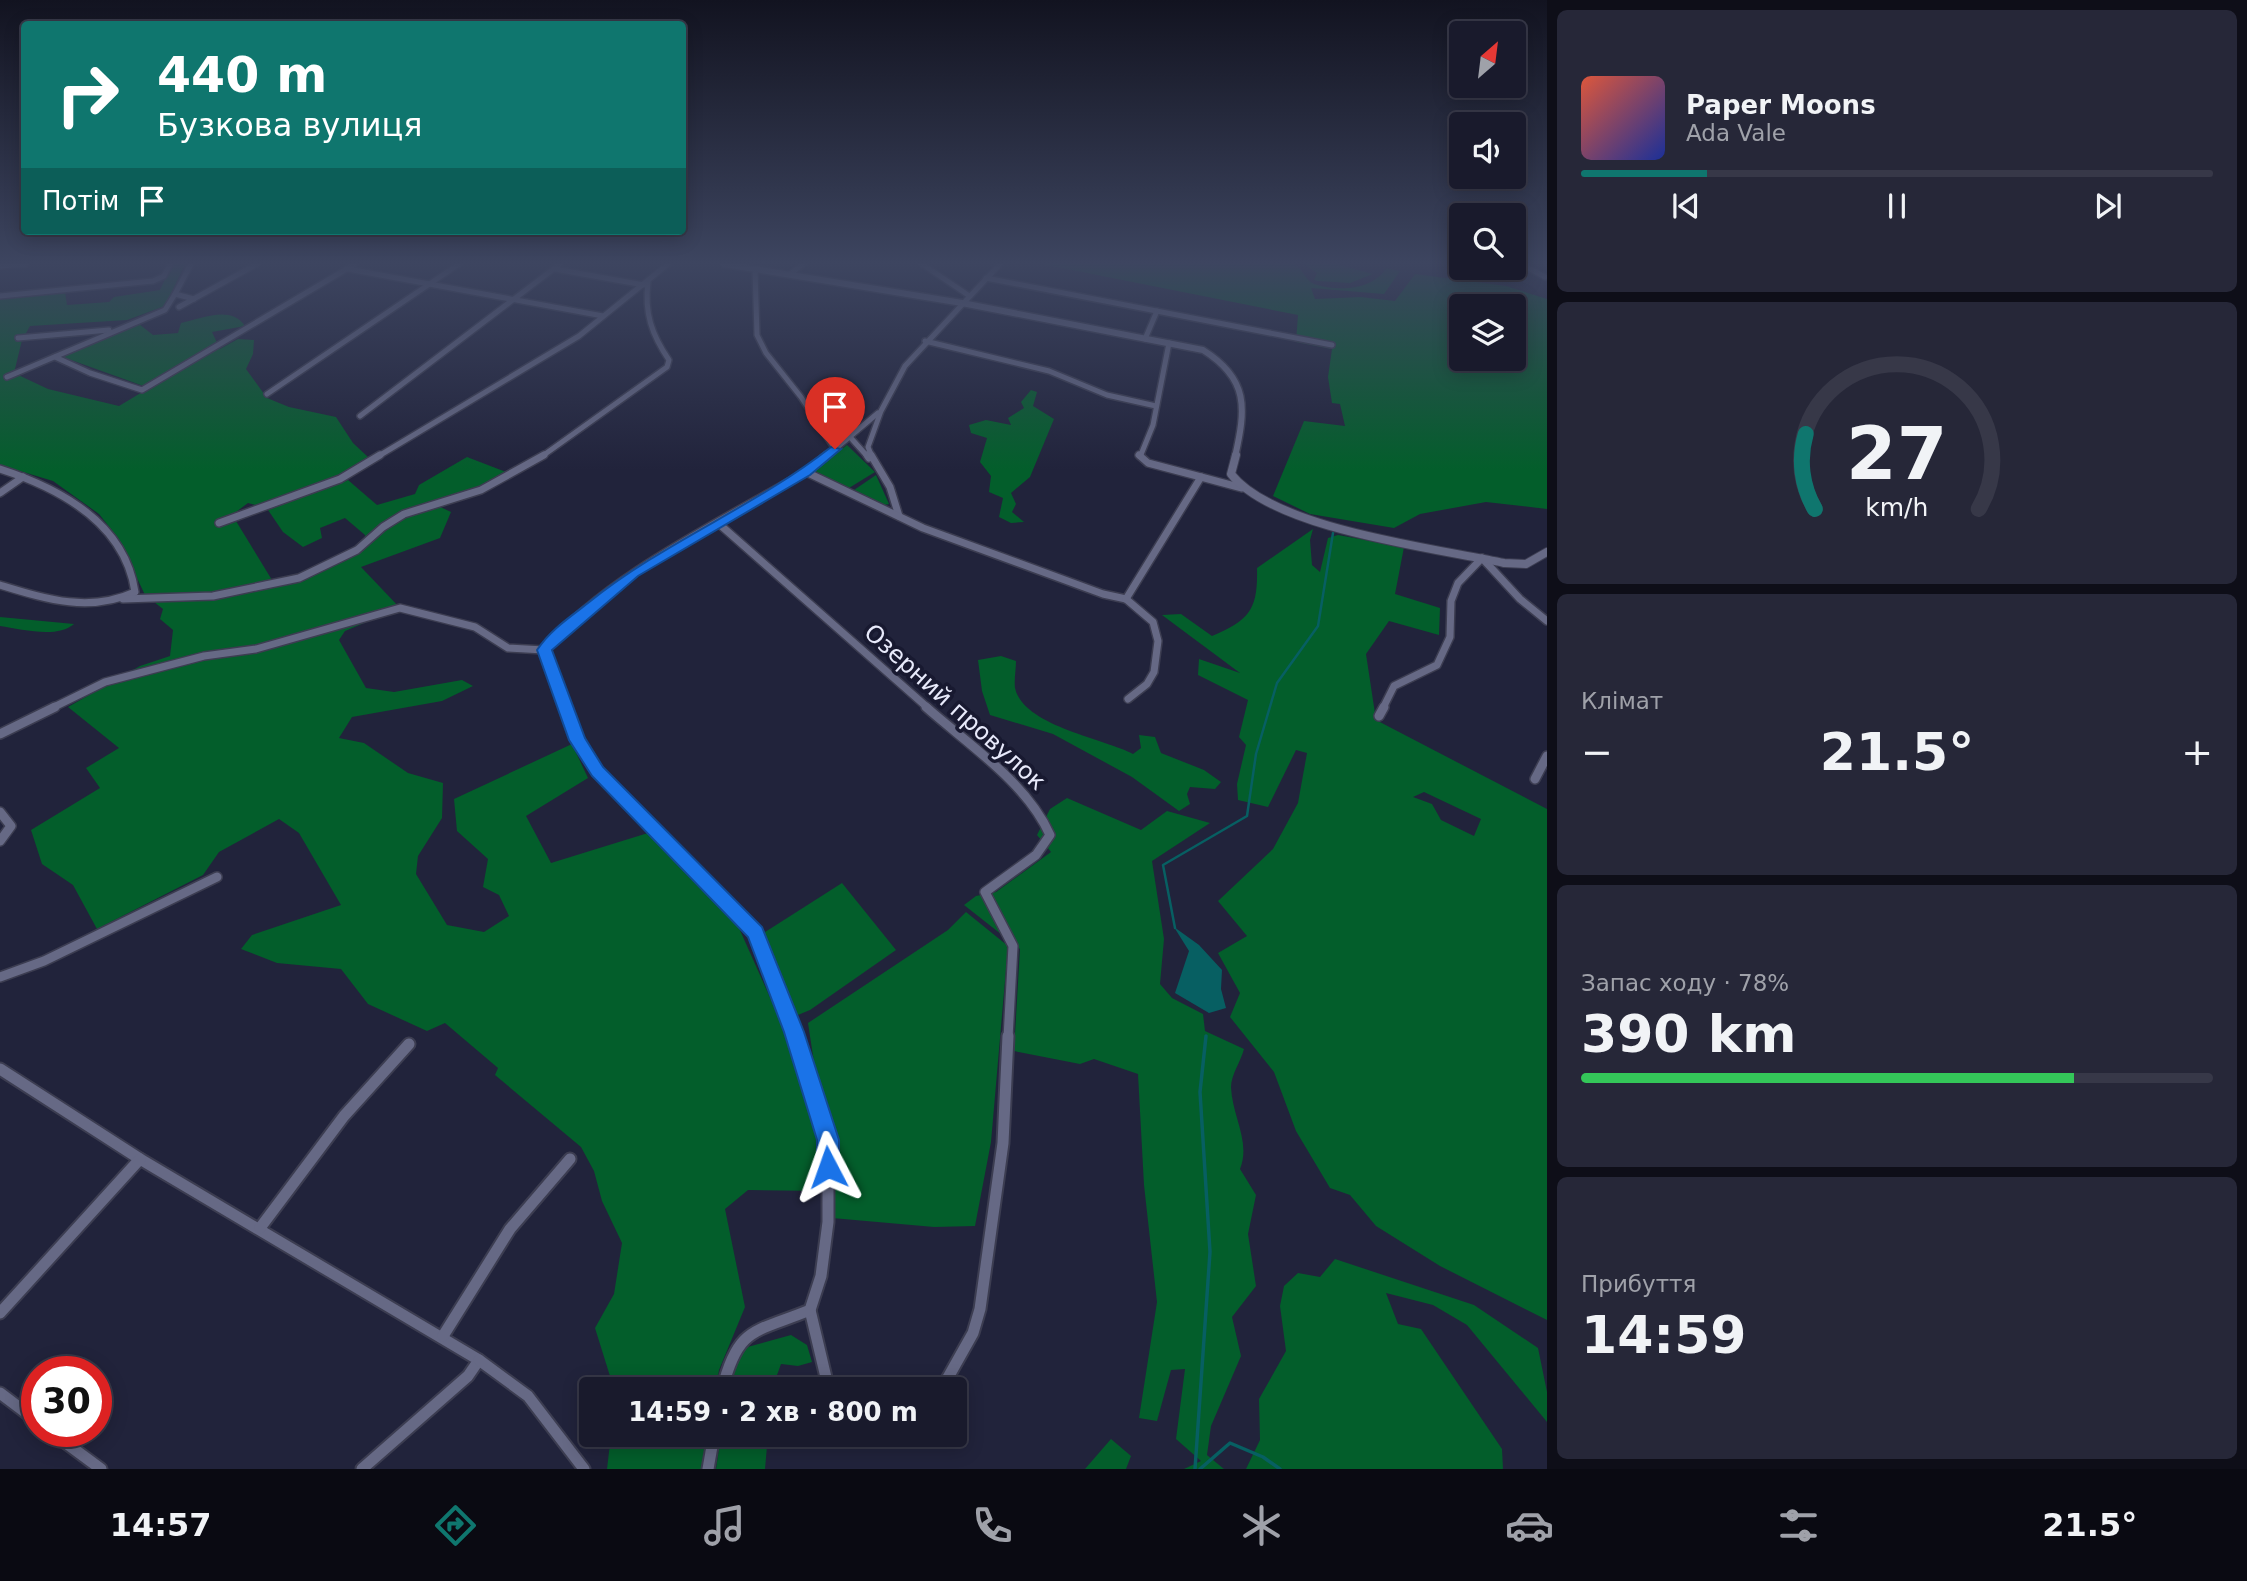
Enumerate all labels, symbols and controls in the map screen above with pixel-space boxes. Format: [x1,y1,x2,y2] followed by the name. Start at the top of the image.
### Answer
[1449,21,1526,98] north arrow
[1449,21,1526,371] map controls
[157,47,327,104] text: 440 m
[42,49,133,140] icon: right
[1686,90,1876,120] text: Paper Moons
[157,106,423,144] text: Бузкова вулиця
[1449,112,1526,189] button: sound
[1686,120,1786,146] text: Ada Vale
[133,182,171,220] icon: arrive
[42,186,119,216] text: Потім
[1667,187,1705,225] icon: previous
[1878,187,1916,225] icon: pause
[2089,187,2127,225] icon: next
[1449,203,1526,280] button: search
[1449,294,1526,371] button: layers
[805,377,865,449] pin
[816,388,854,426] icon: arrive
[1846,411,1948,496] text: 27
[1865,492,1929,521] text: km/h
[858,618,1052,796] street label: Озерний провулок
[1581,688,1663,714] text: Клімат
[1820,722,1974,782] text: 21.5°
[1581,730,1613,774] text: −
[2181,730,2213,774] text: +
[1581,970,1789,996] text: Запас ходу · 78%
[1581,1004,1796,1064] text: 390 km
[791,1130,865,1204] position arrow
[1581,1271,1696,1297] text: Прибуття
[1581,1305,1747,1365] text: 14:59
[21,1356,112,1447] speed limit sign: 30
[628,1397,918,1427] text: 14:59 · 2 хв · 800 m
[431,1501,480,1550] icon: directions
[700,1501,749,1550] icon: music
[968,1501,1017,1550] icon: phone
[1237,1501,1286,1550] icon: climate
[1505,1501,1554,1550] icon: car
[1774,1501,1823,1550] icon: filters
[110,1506,212,1544] text: 14:57
[2042,1506,2137,1544] text: 21.5°

